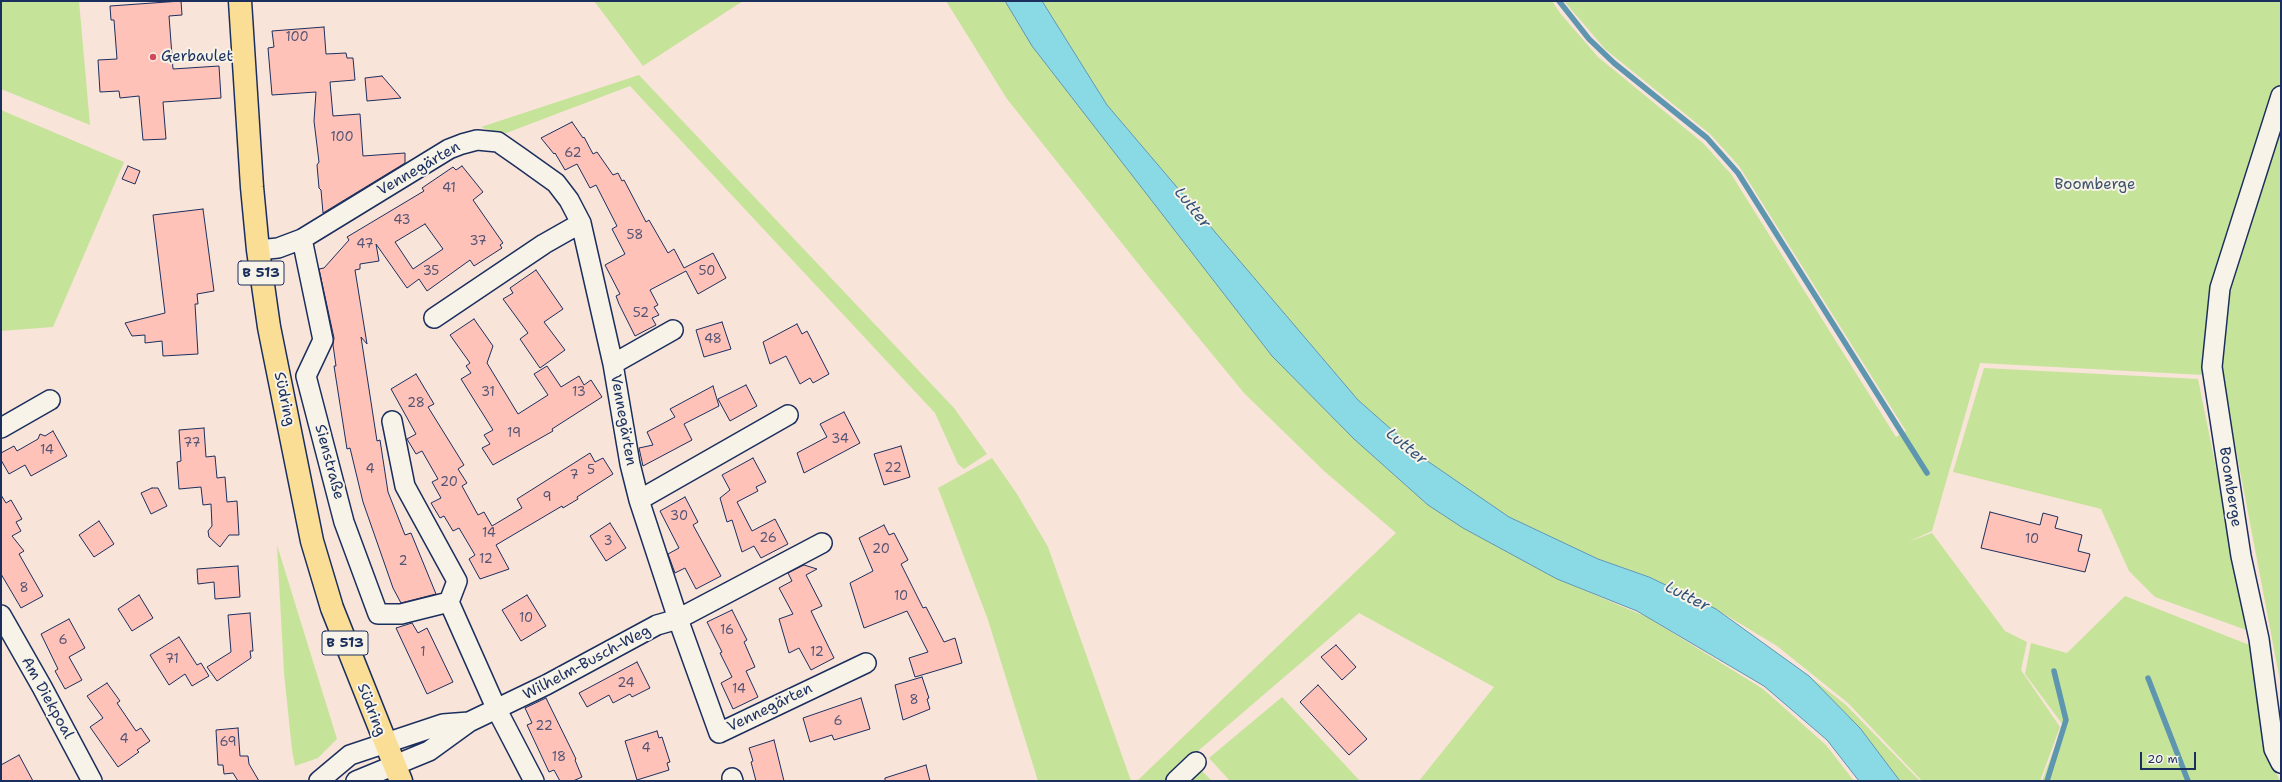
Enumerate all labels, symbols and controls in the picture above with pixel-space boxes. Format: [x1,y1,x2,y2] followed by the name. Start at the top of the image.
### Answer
[285,30,309,46] house number: 100
[161,48,233,66] place label: Gerbaulet
[148,52,158,62] marker: Gerbaulet
[330,130,354,146] house number: 100
[374,138,464,200] street label: Vennegärten
[564,146,582,162] house number: 62
[2055,176,2135,194] park label: Boomberge
[442,181,456,197] house number: 41
[1170,183,1214,233] water label: Lutter
[393,213,411,229] house number: 43
[627,228,643,244] house number: 58
[469,234,487,250] house number: 37
[356,237,374,253] house number: 47
[238,261,284,285] road number: B 513
[423,264,439,280] house number: 35
[699,264,715,280] house number: 50
[633,306,649,322] house number: 52
[704,332,722,348] house number: 48
[269,370,299,428] street label: Südring
[606,373,640,467] street label: Vennegärten
[481,385,495,401] house number: 31
[572,385,586,401] house number: 13
[407,396,425,412] house number: 28
[310,422,348,502] street label: Sienstraße
[1381,425,1431,469] water label: Lutter
[507,426,521,442] house number: 19
[831,432,849,448] house number: 34
[183,436,201,452] house number: 77
[40,443,54,459] house number: 14
[2215,446,2245,528] street label: Boomberge
[884,461,902,477] house number: 22
[365,462,375,478] house number: 4
[587,463,595,479] house number: 5
[569,468,579,484] house number: 7
[440,475,458,491] house number: 20
[542,490,552,506] house number: 9
[670,509,688,525] house number: 30
[482,526,496,542] house number: 14
[759,531,777,547] house number: 26
[2025,532,2039,548] house number: 10
[603,534,613,550] house number: 3
[872,542,890,558] house number: 20
[479,552,493,568] house number: 12
[398,554,408,570] house number: 2
[1661,578,1713,616] water label: Lutter
[19,581,29,597] house number: 8
[894,589,908,605] house number: 10
[519,611,533,627] house number: 10
[520,622,654,704] street label: Wilhelm-Busch-Weg
[720,623,734,639] house number: 16
[322,631,368,655] road number: B 513
[58,633,68,649] house number: 6
[420,645,426,661] house number: 1
[810,645,824,661] house number: 12
[165,652,179,668] house number: 71
[17,654,77,742] street label: Am Diekpoal
[617,676,635,692] house number: 24
[725,680,815,736] street label: Vennegärten
[353,681,389,739] street label: Südring
[732,682,746,698] house number: 14
[909,693,919,709] house number: 8
[833,714,843,730] house number: 6
[535,719,553,735] house number: 22
[119,732,129,748] house number: 4
[219,735,237,751] house number: 69
[641,741,651,757] house number: 4
[2142,744,2198,770] scale bar
[552,750,566,766] house number: 18
[2147,751,2178,767] text: 20 m

